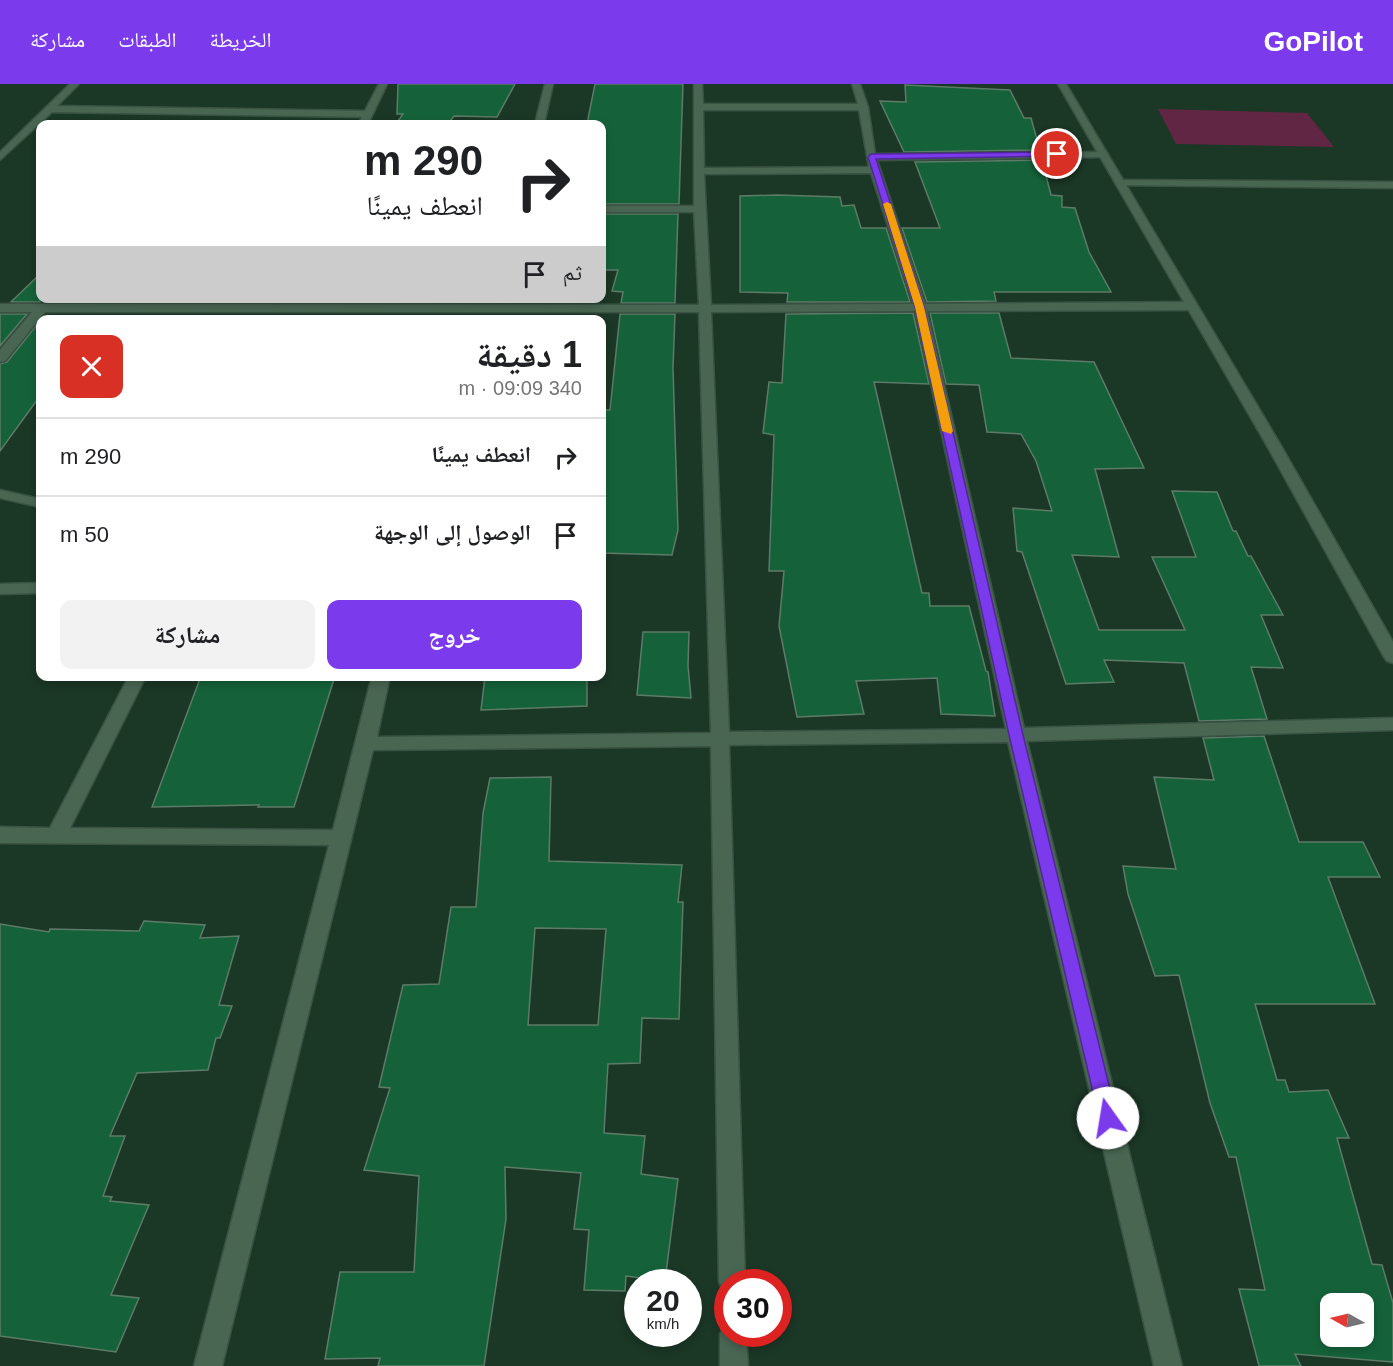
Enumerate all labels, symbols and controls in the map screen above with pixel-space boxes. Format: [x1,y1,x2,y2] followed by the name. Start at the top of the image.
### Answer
[1263,26,1363,57] text: GoPilot
[30,28,85,51] text: مشاركة
[118,28,177,51] text: الطبقات
[210,28,271,51] text: الخريطة
[1031,128,1082,179] pin
[364,137,483,184] text: 290 m
[1040,137,1073,170] icon: arrive
[504,144,582,222] icon: right
[367,191,483,221] text: انعطف يمينًا
[518,258,551,291] icon: arrive
[563,260,582,285] text: ثم
[476,334,582,375] text: 1 دقيقة
[60,335,123,398] button: close
[459,377,582,399] text: 340 m · 09:09
[549,441,582,474] icon: right
[432,442,531,467] text: انعطف يمينًا
[60,444,121,469] text: 290 m
[549,519,582,552] icon: arrive
[374,520,531,545] text: الوصول إلى الوجهة
[60,522,109,547] text: 50 m
[60,600,315,669] button: مشاركة
[327,600,582,669] button: خروج
[1076,1086,1140,1150] position arrow
[714,1269,792,1347] speed limit sign: 30
[646,1284,680,1317] text: 20
[1320,1293,1374,1347] north arrow
[1320,1293,1374,1347] map controls
[647,1315,679,1332] text: km/h

